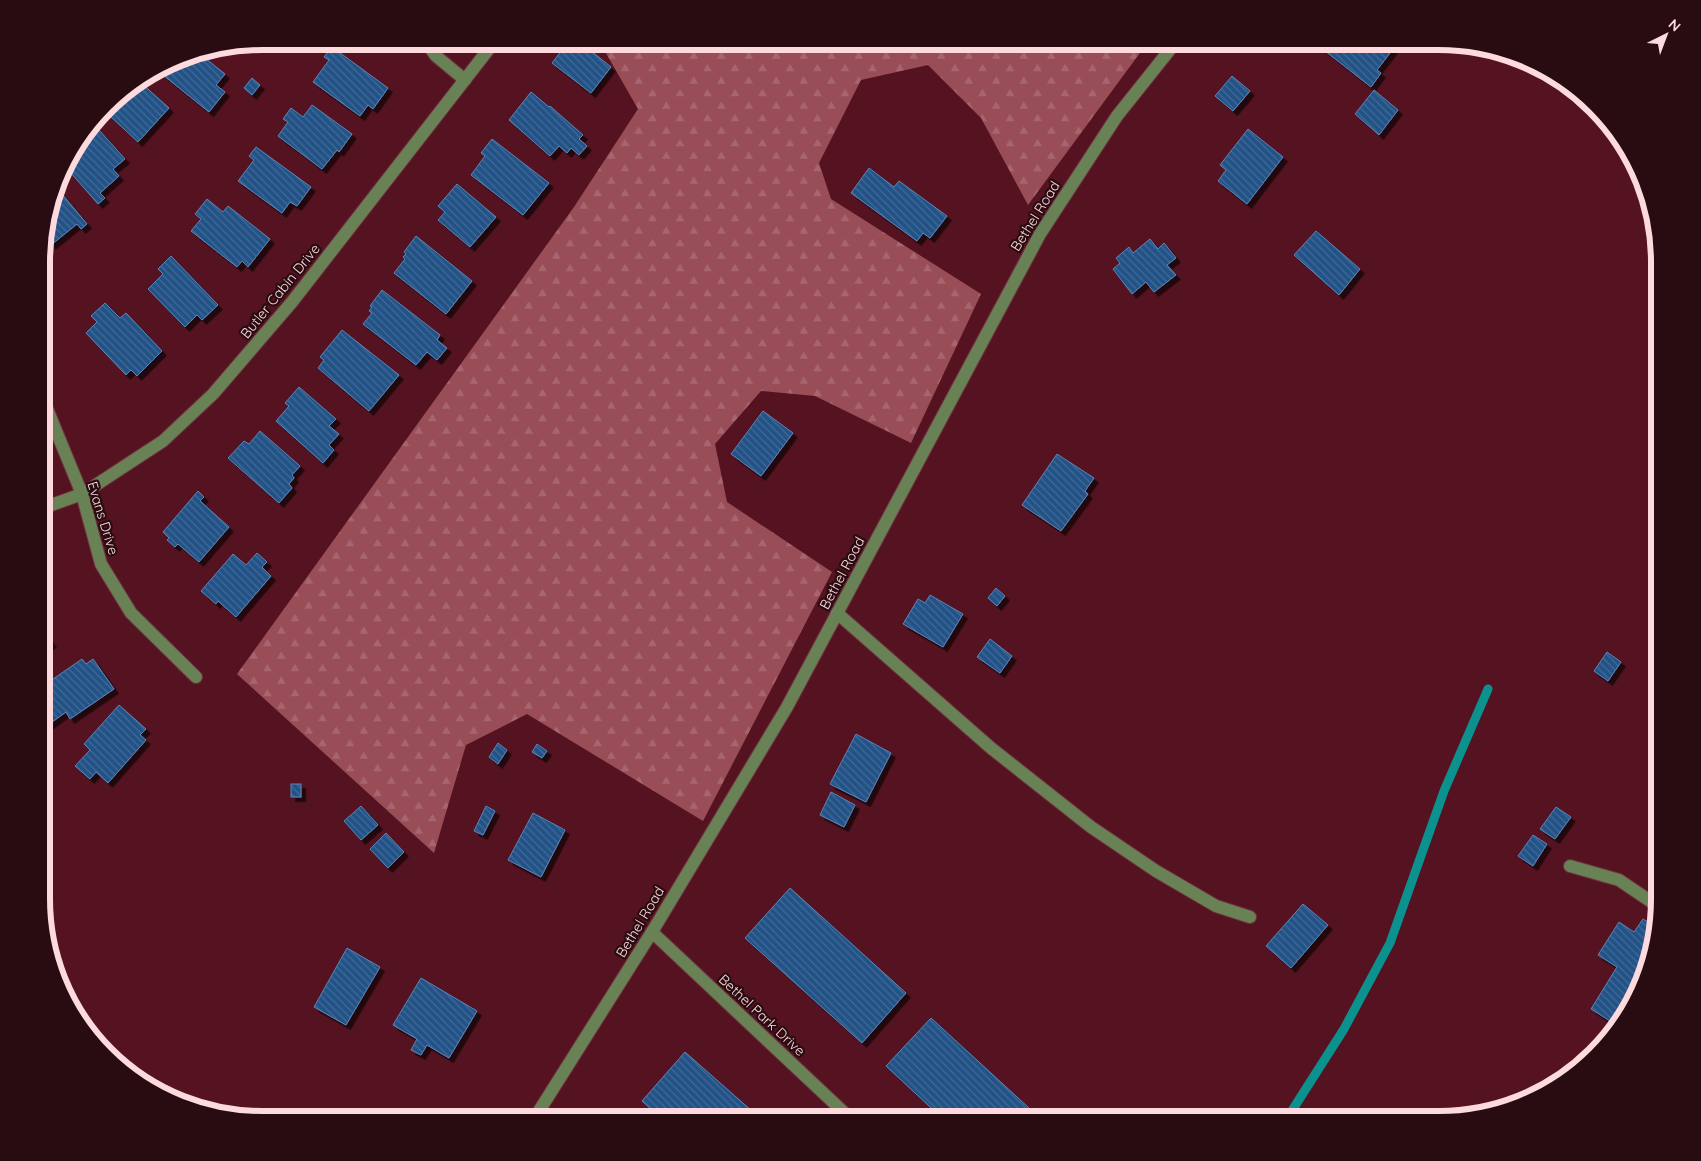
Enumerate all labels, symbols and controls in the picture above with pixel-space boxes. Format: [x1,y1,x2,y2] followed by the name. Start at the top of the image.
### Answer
[1641,10,1691,60] north arrow
[1665,15,1685,35] text: N
[1006,178,1064,254] street label: Bethel Road
[236,240,324,342] street label: Butler Cabin Drive
[83,479,123,557] street label: Evans Drive
[815,534,869,612] street label: Bethel Road
[612,883,668,961] street label: Bethel Road
[715,970,809,1060] street label: Bethel Park Drive

